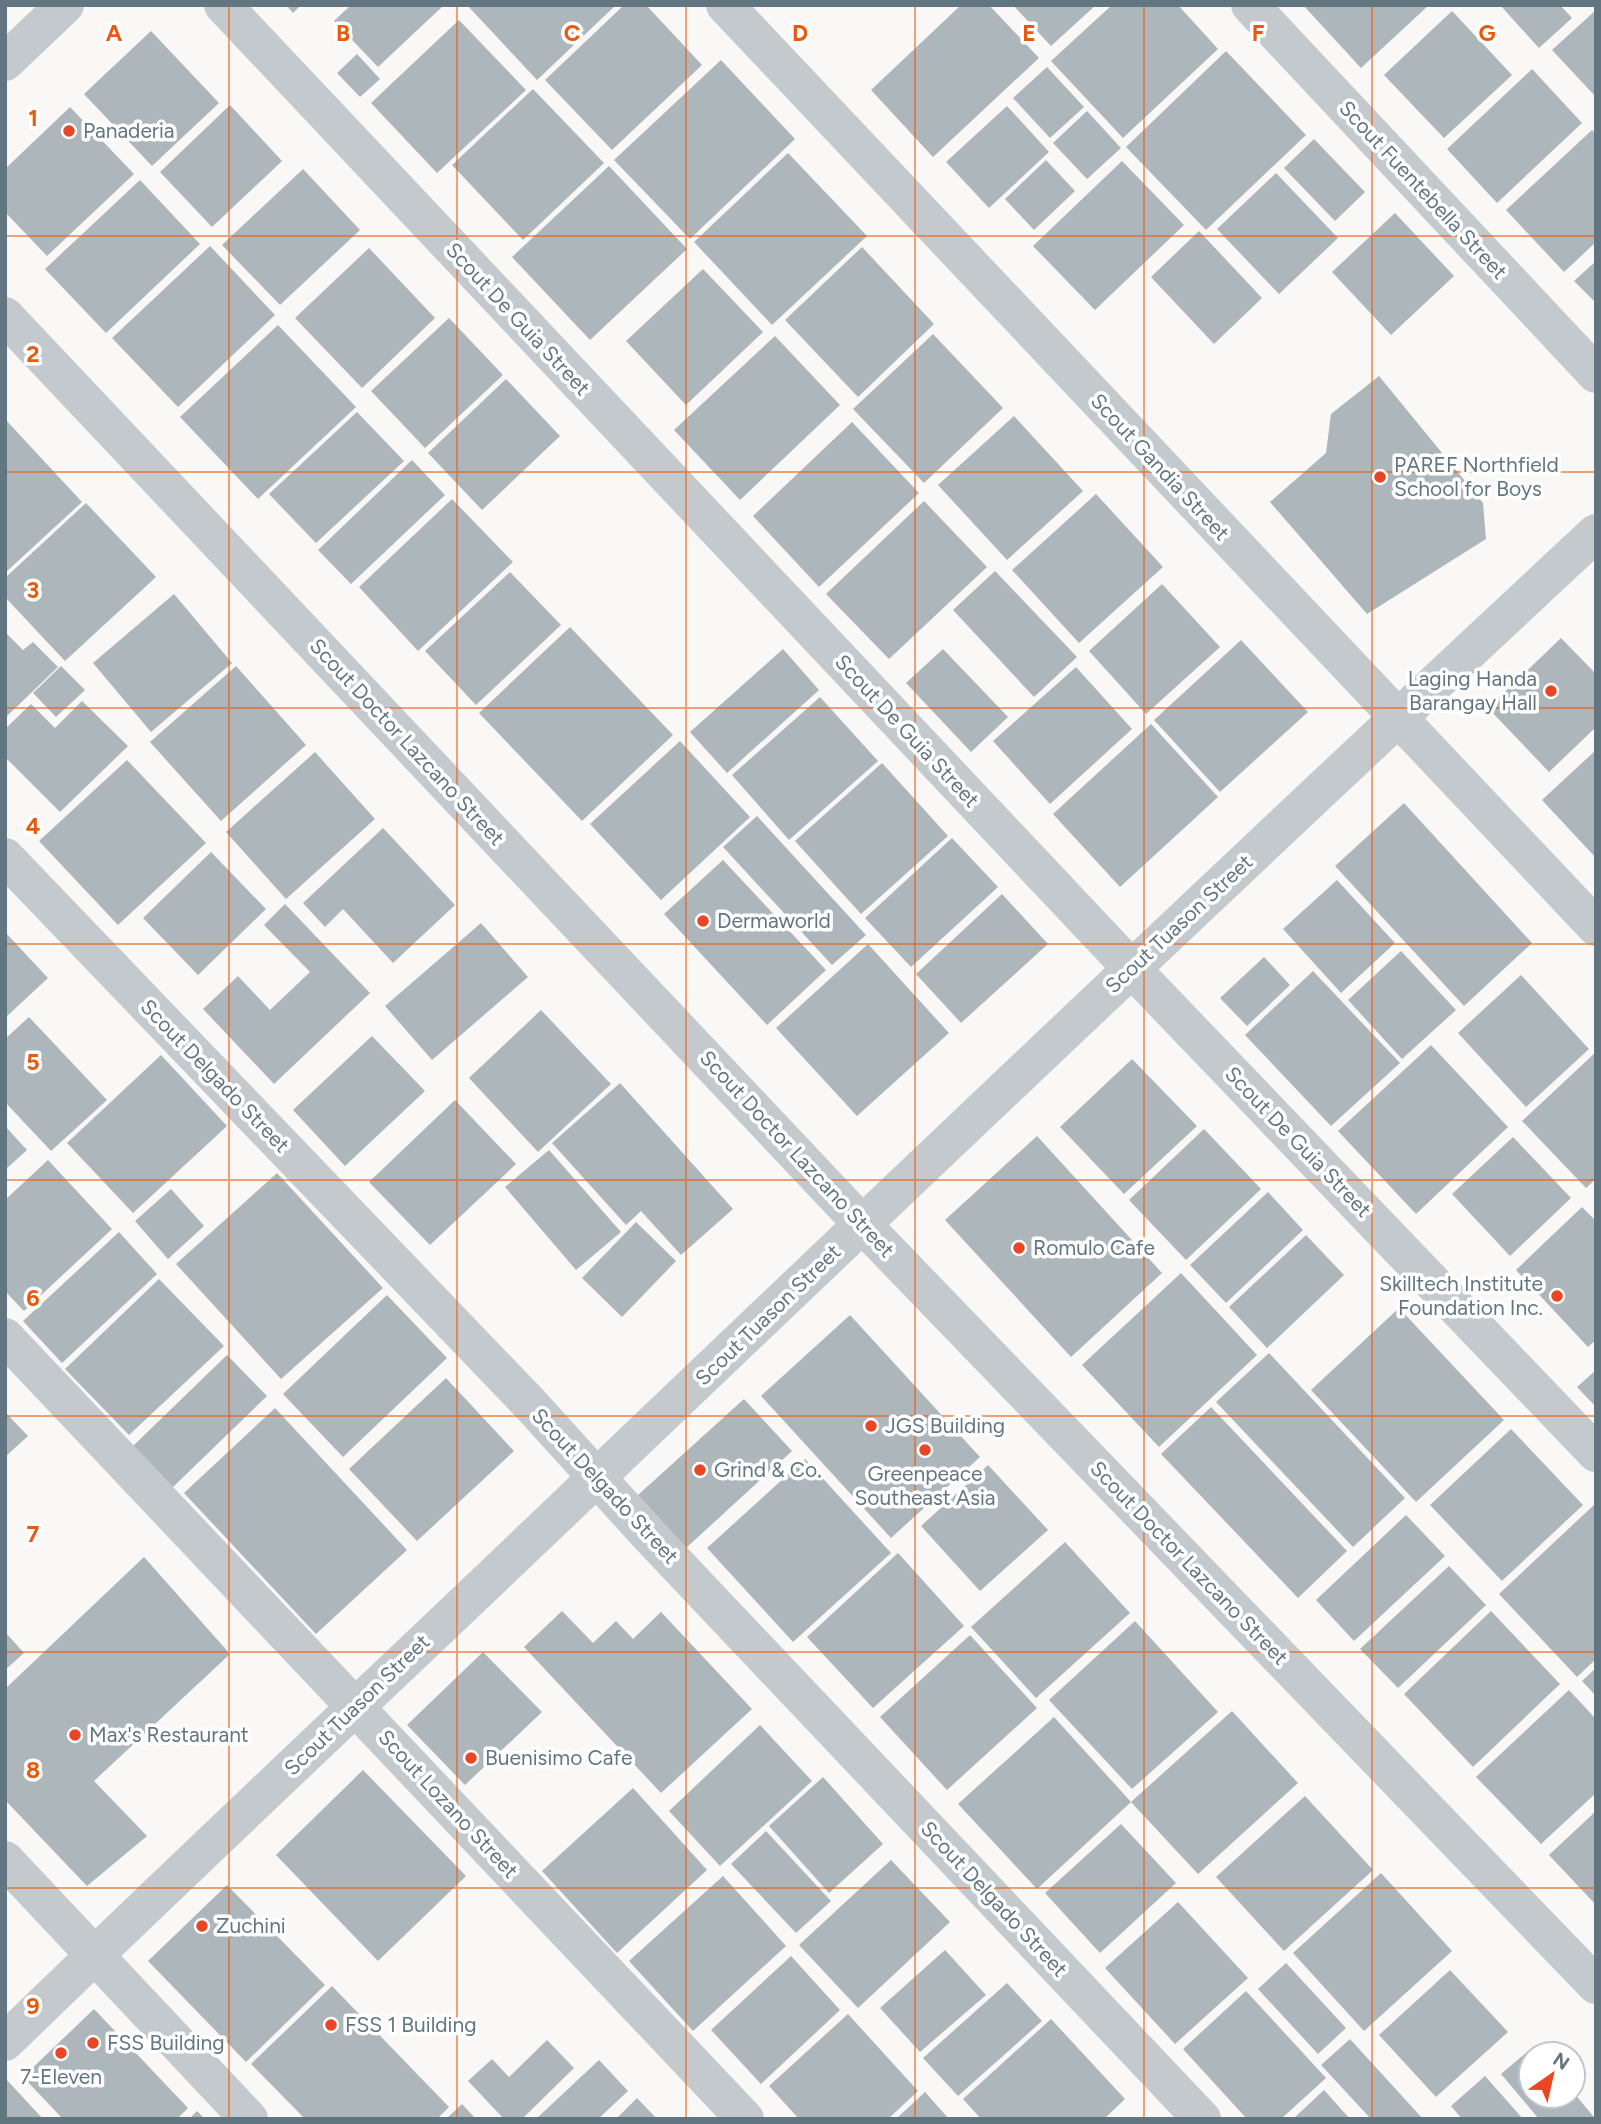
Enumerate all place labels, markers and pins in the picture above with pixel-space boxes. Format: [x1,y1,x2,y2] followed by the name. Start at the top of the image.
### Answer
[83,118,175,143] place label: Panaderia
[61,123,77,139] marker: Panaderia
[1394,452,1559,501] place label: PAREF Northfield School for Boys
[1372,469,1388,485] marker: PAREF Northfield School for Boys
[1408,666,1537,715] place label: Laging Handa Barangay Hall
[1543,683,1559,699] marker: Laging Handa Barangay Hall
[717,908,831,933] place label: Dermaworld
[695,913,711,929] marker: Dermaworld
[1033,1235,1155,1260] place label: Romulo Cafe
[1011,1240,1027,1256] marker: Romulo Cafe
[1379,1271,1543,1320] place label: Skilltech Institute Foundation Inc.
[1549,1288,1565,1304] marker: Skilltech Institute Foundation Inc.
[885,1413,1005,1438] place label: JGS Building
[863,1418,879,1434] marker: JGS Building
[917,1442,933,1458] marker: Greenpeace Southeast Asia
[714,1457,822,1482] place label: Grind & Co.
[854,1461,996,1510] place label: Greenpeace Southeast Asia
[692,1462,708,1478] marker: Grind & Co.
[89,1722,249,1747] place label: Max's Restaurant
[67,1727,83,1743] marker: Max's Restaurant
[485,1745,633,1770] place label: Buenisimo Cafe
[463,1750,479,1766] marker: Buenisimo Cafe
[216,1913,286,1938] place label: Zuchini
[194,1918,210,1934] marker: Zuchini
[345,2012,477,2037] place label: FSS 1 Building
[323,2017,339,2033] marker: FSS 1 Building
[107,2030,225,2055] place label: FSS Building
[85,2035,101,2051] marker: FSS Building
[53,2045,69,2061] marker: 7-Eleven
[20,2064,102,2089] place label: 7-Eleven

